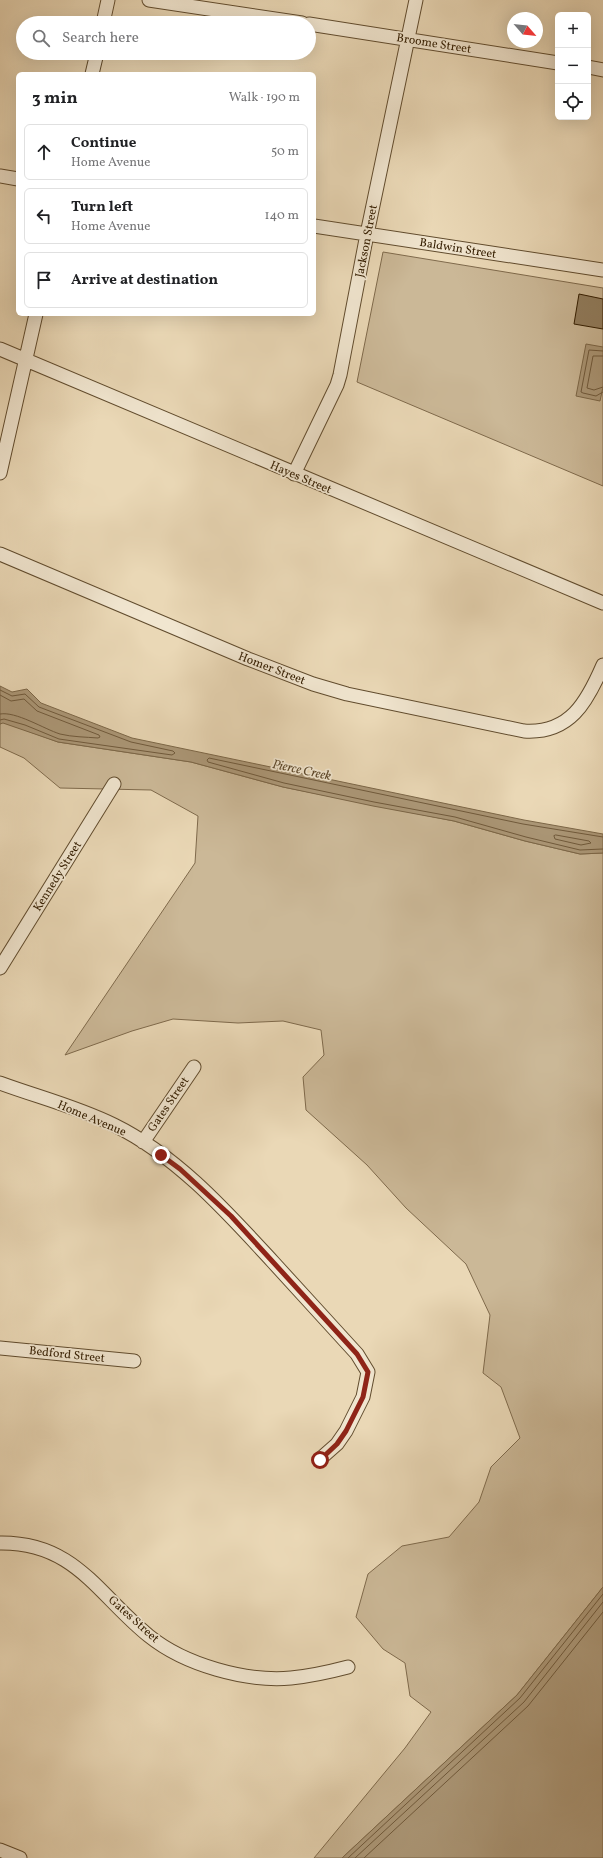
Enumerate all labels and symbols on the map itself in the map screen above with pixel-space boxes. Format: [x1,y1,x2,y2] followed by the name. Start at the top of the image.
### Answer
[507,12,543,48] north arrow
[395,30,472,58] street label: Broome Street
[352,203,382,279] street label: Jackson Street
[418,235,497,263] street label: Baldwin Street
[267,458,334,498] street label: Hayes Street
[236,649,307,689] street label: Homer Street
[270,756,333,786] water label: Pierce Creek
[30,838,86,915] street label: Kennedy Street
[144,1074,193,1135] street label: Gates Street
[55,1097,129,1141] street label: Home Avenue
[152,1146,170,1164] route end
[28,1343,106,1367] street label: Bedford Street
[311,1451,329,1469] route start
[104,1593,162,1647] street label: Gates Street

